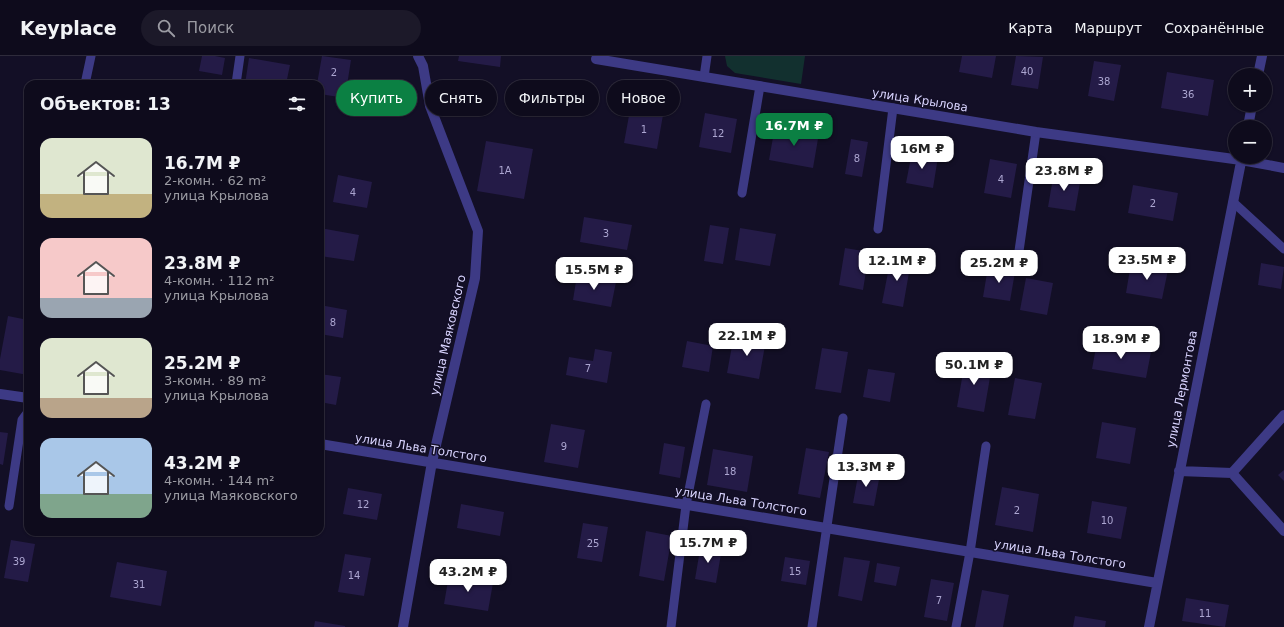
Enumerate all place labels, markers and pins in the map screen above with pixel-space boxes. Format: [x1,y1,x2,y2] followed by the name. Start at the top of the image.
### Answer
[757,113,831,147] pin: 16.7M ₽
[894,136,950,170] pin: 16M ₽
[1027,158,1101,192] pin: 23.8M ₽
[1110,247,1184,281] pin: 23.5M ₽
[860,248,934,282] pin: 12.1M ₽
[962,250,1036,284] pin: 25.2M ₽
[557,257,631,291] pin: 15.5M ₽
[710,323,784,357] pin: 22.1M ₽
[1084,326,1158,360] pin: 18.9M ₽
[937,352,1011,386] pin: 50.1M ₽
[829,454,903,488] pin: 13.3M ₽
[671,530,745,564] pin: 15.7M ₽
[431,559,505,593] pin: 43.2M ₽

